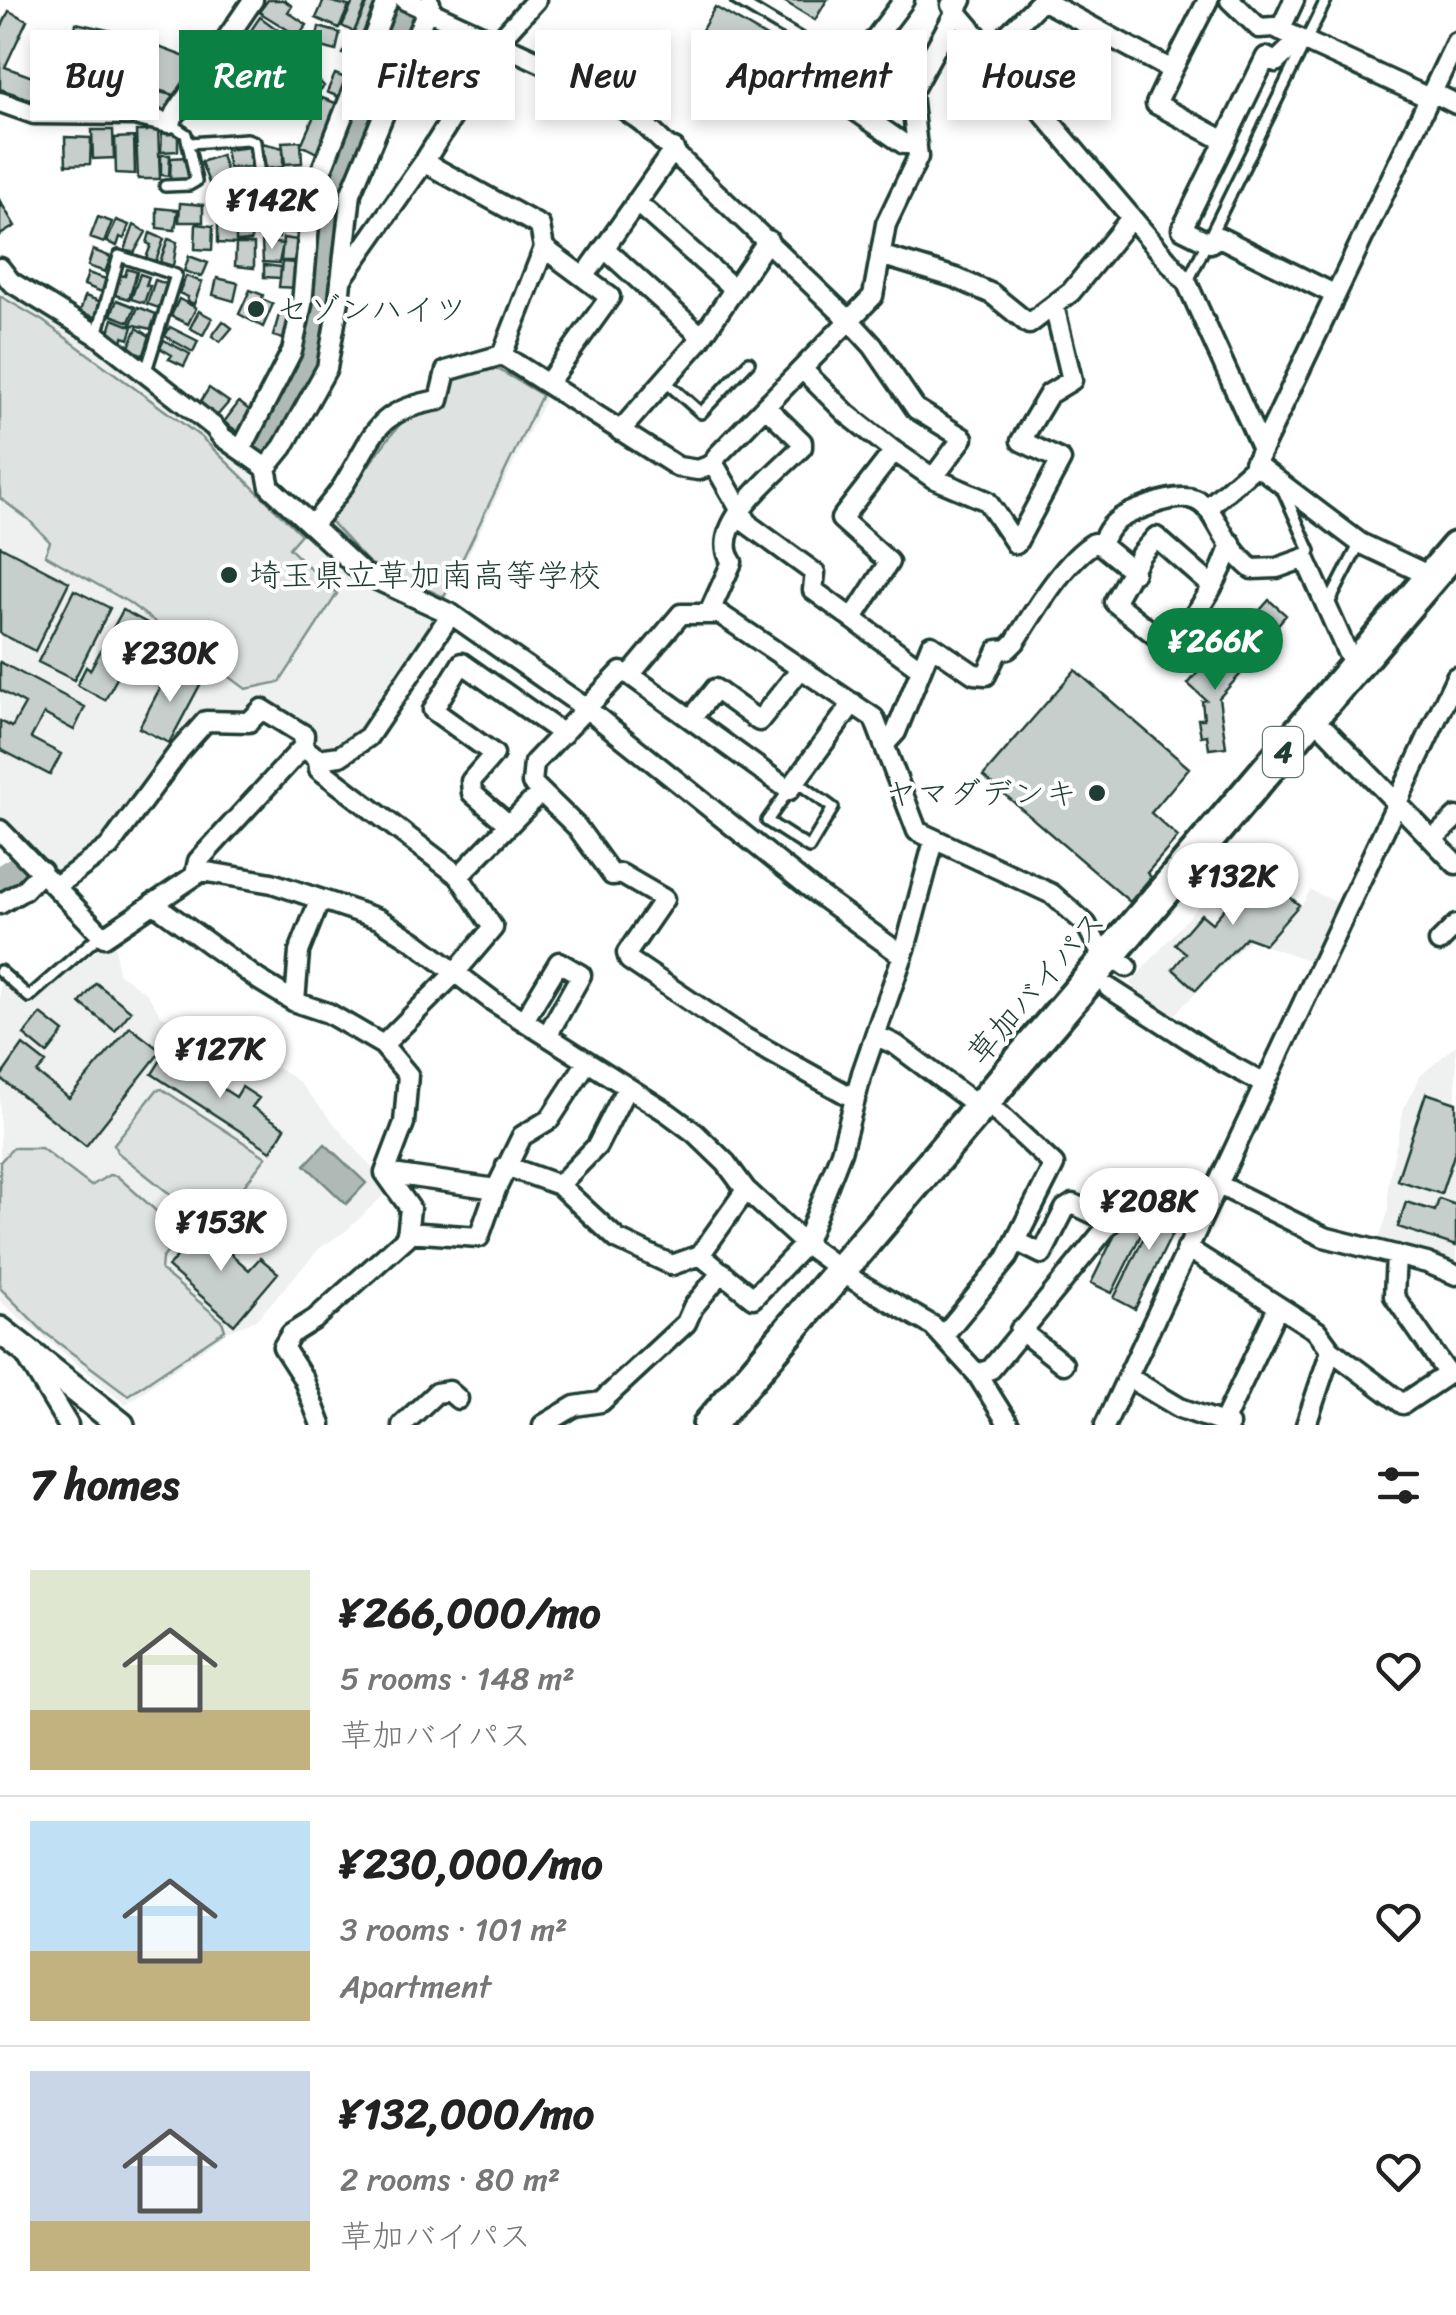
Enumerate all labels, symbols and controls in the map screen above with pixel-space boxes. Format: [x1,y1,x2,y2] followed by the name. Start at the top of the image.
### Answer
[30,30,159,120] chip: Buy
[179,30,322,120] chip: Rent
[342,30,515,120] chip: Filters
[535,30,671,120] chip: New
[691,30,927,120] chip: Apartment
[947,30,1111,120] chip: House
[202,167,342,252] pin: ¥142K
[227,171,317,228] text: ¥142K
[276,281,467,338] place label: セゾンハイツ
[245,298,267,320] marker: セゾンハイツ
[249,547,601,604] place label: 埼玉県立草加南高等学校
[218,564,240,586] marker: 埼玉県立草加南高等学校
[1145,608,1285,693] pin: ¥266K
[1169,612,1261,669] text: ¥266K
[100,620,240,705] pin: ¥230K
[123,624,217,681] text: ¥230K
[1263,727,1303,777] road number: 4
[885,765,1077,822] place label: ヤマダデンキ
[1086,782,1108,804] marker: ヤマダデンキ
[1163,843,1303,928] pin: ¥132K
[1190,847,1276,904] text: ¥132K
[952,896,1121,1078] street label: 草加バイパス
[150,1016,290,1101] pin: ¥127K
[176,1020,264,1077] text: ¥127K
[1079,1168,1219,1253] pin: ¥208K
[1101,1172,1197,1229] text: ¥208K
[151,1189,291,1274] pin: ¥153K
[177,1193,265,1250] text: ¥153K
[30,1448,179,1522] text: 7 homes
[1371,1458,1426,1513] icon: filters
[340,1576,601,1650] text: ¥266,000/mo
[110,1610,230,1730] icon: home
[1371,1643,1426,1698] icon: heart
[340,1650,575,1707] text: 5 rooms · 148 m²
[340,1707,531,1764] text: 草加バイパス
[340,1827,603,1901] text: ¥230,000/mo
[110,1861,230,1981] icon: home
[1371,1894,1426,1949] icon: heart
[340,1901,568,1958] text: 3 rooms · 101 m²
[340,1958,491,2015] text: Apartment
[340,2077,594,2151] text: ¥132,000/mo
[110,2111,230,2231] icon: home
[1371,2144,1426,2199] icon: heart
[340,2151,560,2208] text: 2 rooms · 80 m²
[340,2208,531,2265] text: 草加バイパス

